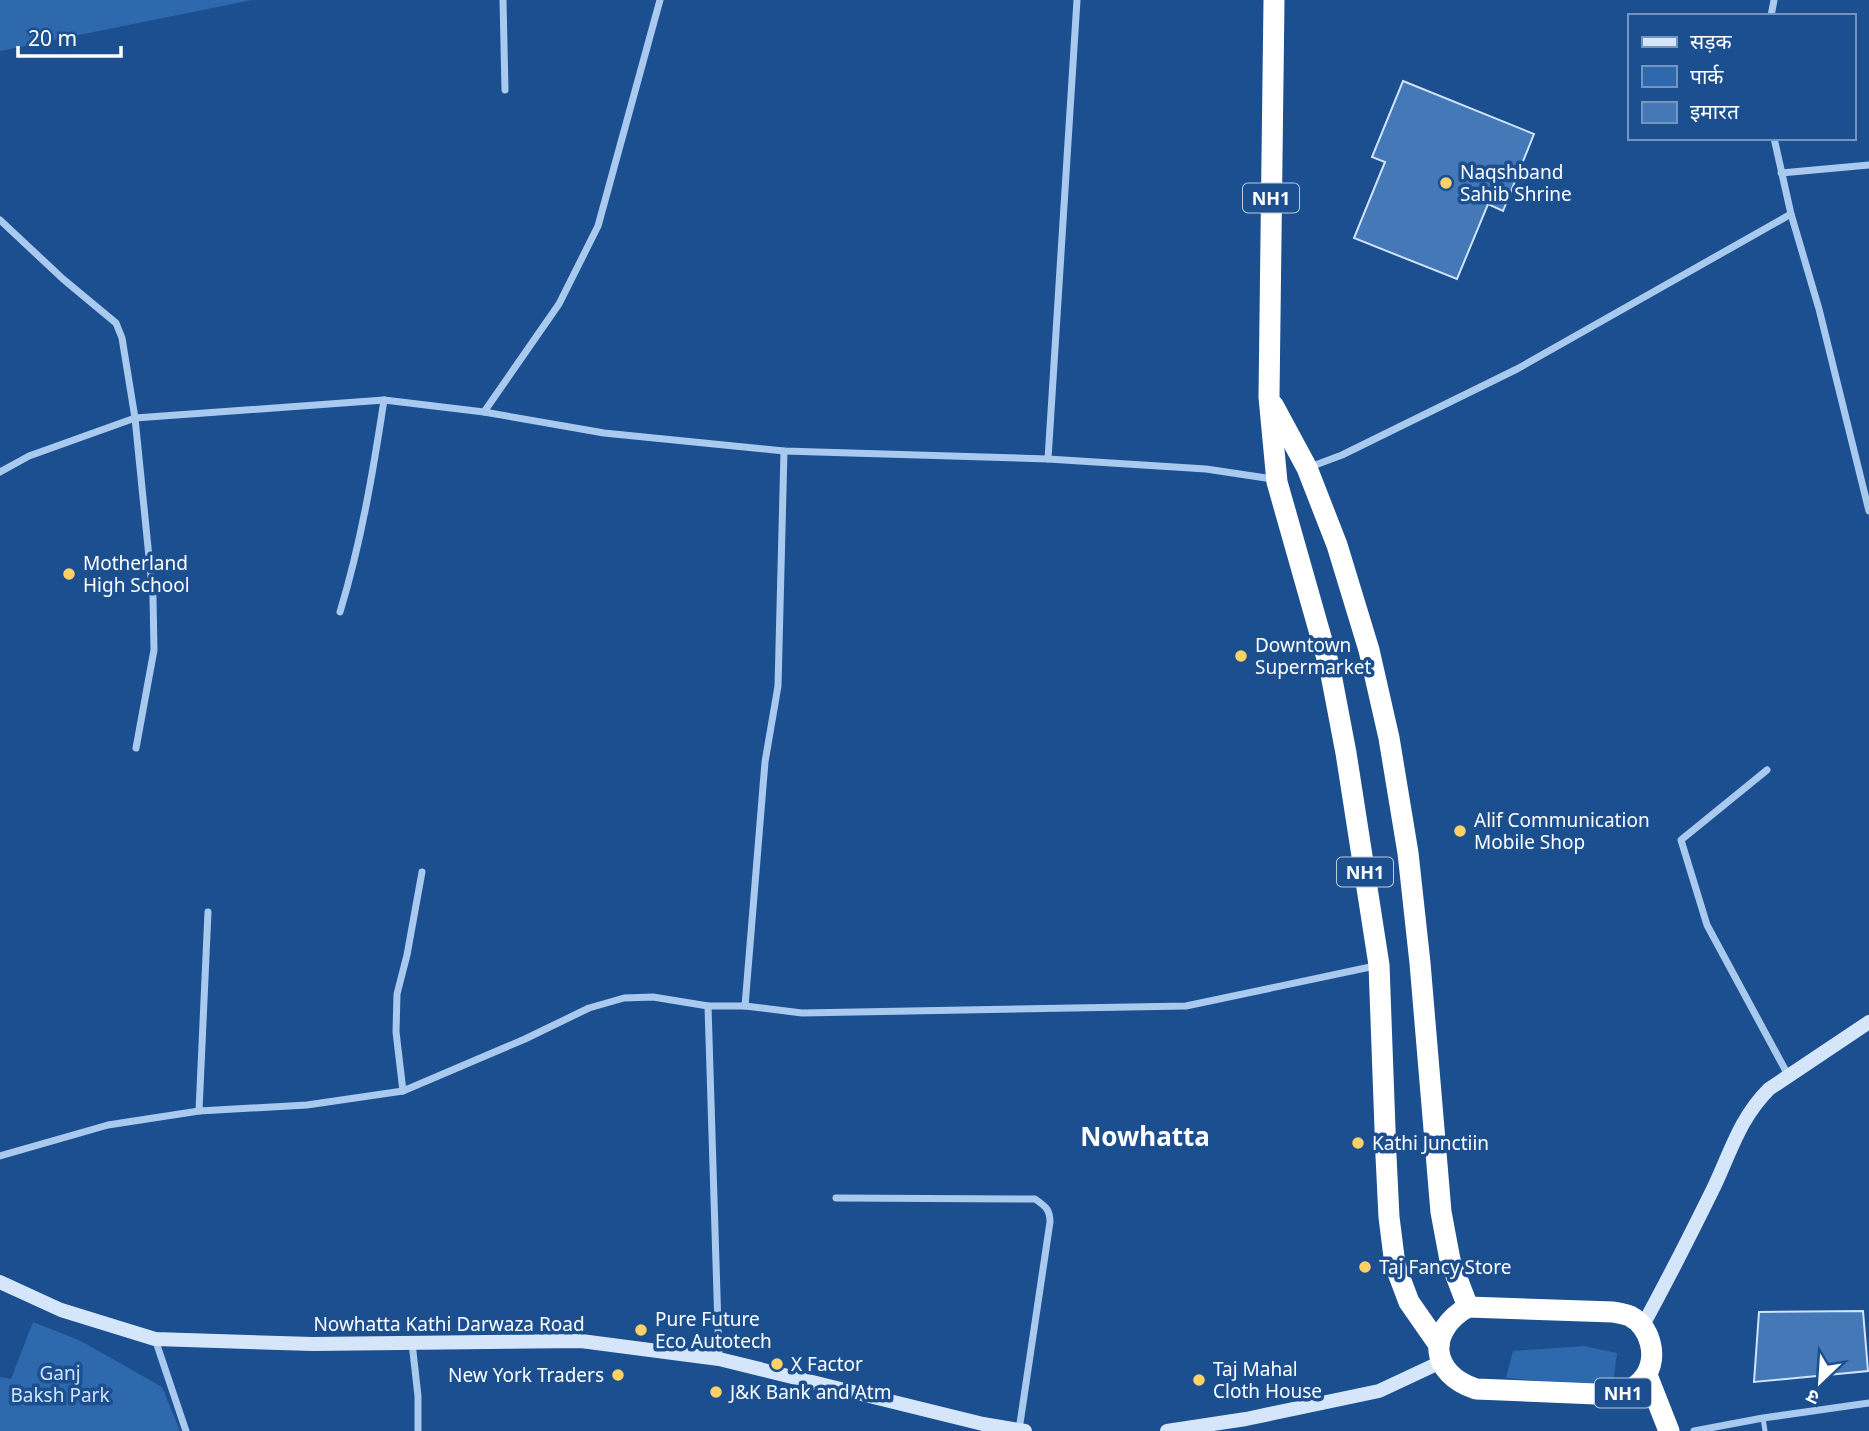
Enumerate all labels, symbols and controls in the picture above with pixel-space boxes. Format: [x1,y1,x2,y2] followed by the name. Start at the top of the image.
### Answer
[18,14,121,58] scale bar
[1628,14,1855,140] legend
[28,24,77,52] text: 20 m
[1690,27,1732,55] text: सड़क
[1690,62,1724,90] text: पार्क
[1690,97,1740,125] text: इमारत
[1460,159,1572,207] place label: Naqshband Sahib Shrine
[1438,175,1454,191] marker: Naqshband Sahib Shrine
[1243,183,1299,212] road number: NH1
[83,550,190,598] place label: Motherland High School
[61,566,77,582] marker: Motherland High School
[1255,632,1372,680] place label: Downtown Supermarket
[1233,648,1249,664] marker: Downtown Supermarket
[1474,807,1650,855] place label: Alif Communication Mobile Shop
[1452,823,1468,839] marker: Alif Communication Mobile Shop
[1337,858,1393,886] road number: NH1
[1080,1118,1210,1154] district label: Nowhatta
[1372,1130,1489,1156] place label: Kathi Junctiin
[1350,1135,1366,1151] marker: Kathi Junctiin
[1379,1254,1512,1280] place label: Taj Fancy Store
[1357,1259,1373,1275] marker: Taj Fancy Store
[655,1306,772,1354] place label: Pure Future Eco Autotech
[313,1311,585,1337] street label: Nowhatta Kathi Darwaza Road
[633,1322,649,1338] marker: Pure Future Eco Autotech
[1785,1347,1855,1417] north arrow
[791,1351,863,1377] place label: X Factor
[769,1356,785,1372] marker: X Factor
[1213,1356,1322,1404] place label: Taj Mahal Cloth House
[10,1360,110,1408] park label: Ganj Baksh Park
[448,1362,604,1388] place label: New York Traders
[610,1367,626,1383] marker: New York Traders
[1191,1372,1207,1388] marker: Taj Mahal Cloth House
[1595,1378,1651,1408] road number: NH1
[728,1379,891,1405] place label: J&K Bank and Atm
[1801,1383,1823,1412] text: उ
[708,1384,724,1400] marker: J&K Bank and Atm

